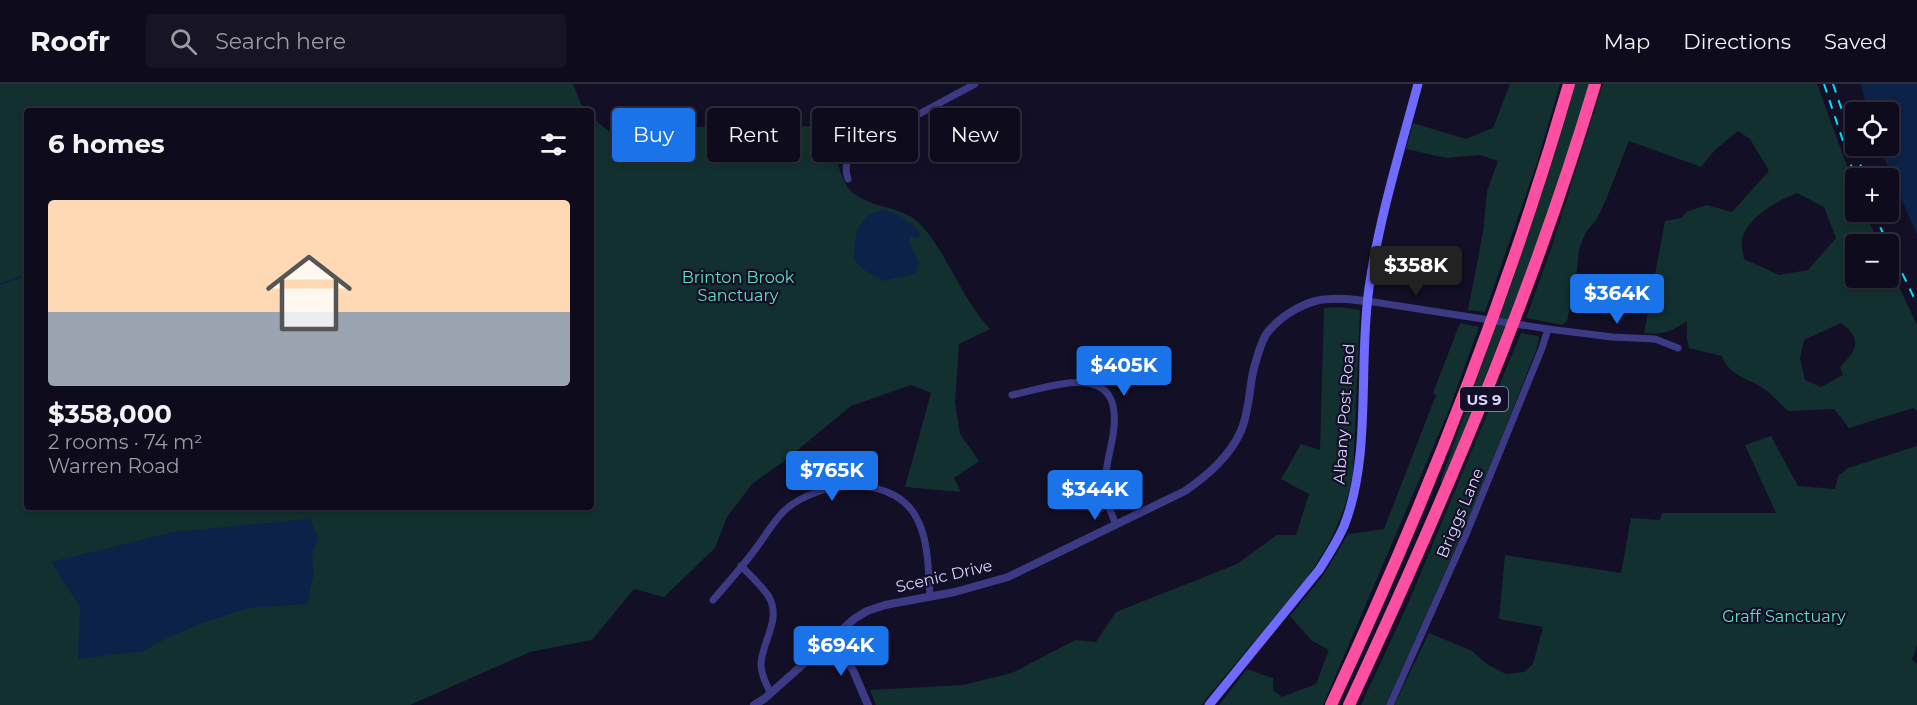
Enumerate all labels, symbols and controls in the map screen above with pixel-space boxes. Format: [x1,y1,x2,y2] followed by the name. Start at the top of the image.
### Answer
[146,14,566,68] search box
[30,24,110,58] text: Roofr
[167,25,200,58] icon: search
[215,28,346,55] text: Search here
[1604,29,1650,54] text: Map
[1683,29,1791,54] text: Directions
[1824,29,1887,54] text: Saved
[1845,102,1899,288] map controls
[1845,102,1899,156] button: locate
[612,108,695,162] chip: Buy
[707,108,800,162] chip: Rent
[812,108,918,162] chip: Filters
[930,108,1020,162] chip: New
[48,128,165,160] text: 6 homes
[537,128,570,161] icon: filters
[1845,168,1899,222] button: +
[1845,234,1899,288] button: −
[255,239,363,347] icon: home
[1374,246,1458,297] pin: $358K
[1384,253,1448,277] text: $358K
[682,268,795,305] park label: Brinton Brook Sanctuary
[1575,274,1659,325] pin: $364K
[1584,281,1650,305] text: $364K
[1330,343,1358,485] street label: Albany Post Road
[1082,346,1166,397] pin: $405K
[1090,353,1158,377] text: $405K
[1460,387,1508,411] road number: US 9
[48,398,172,430] text: $358,000
[48,430,203,454] text: 2 rooms · 74 m²
[790,451,874,502] pin: $765K
[48,454,180,478] text: Warren Road
[800,458,864,482] text: $765K
[1433,465,1487,561] street label: Briggs Lane
[1053,470,1137,521] pin: $344K
[1062,477,1128,501] text: $344K
[894,556,994,596] street label: Scenic Drive
[1722,607,1846,626] park label: Graff Sanctuary
[799,626,883,677] pin: $694K
[808,633,874,657] text: $694K

